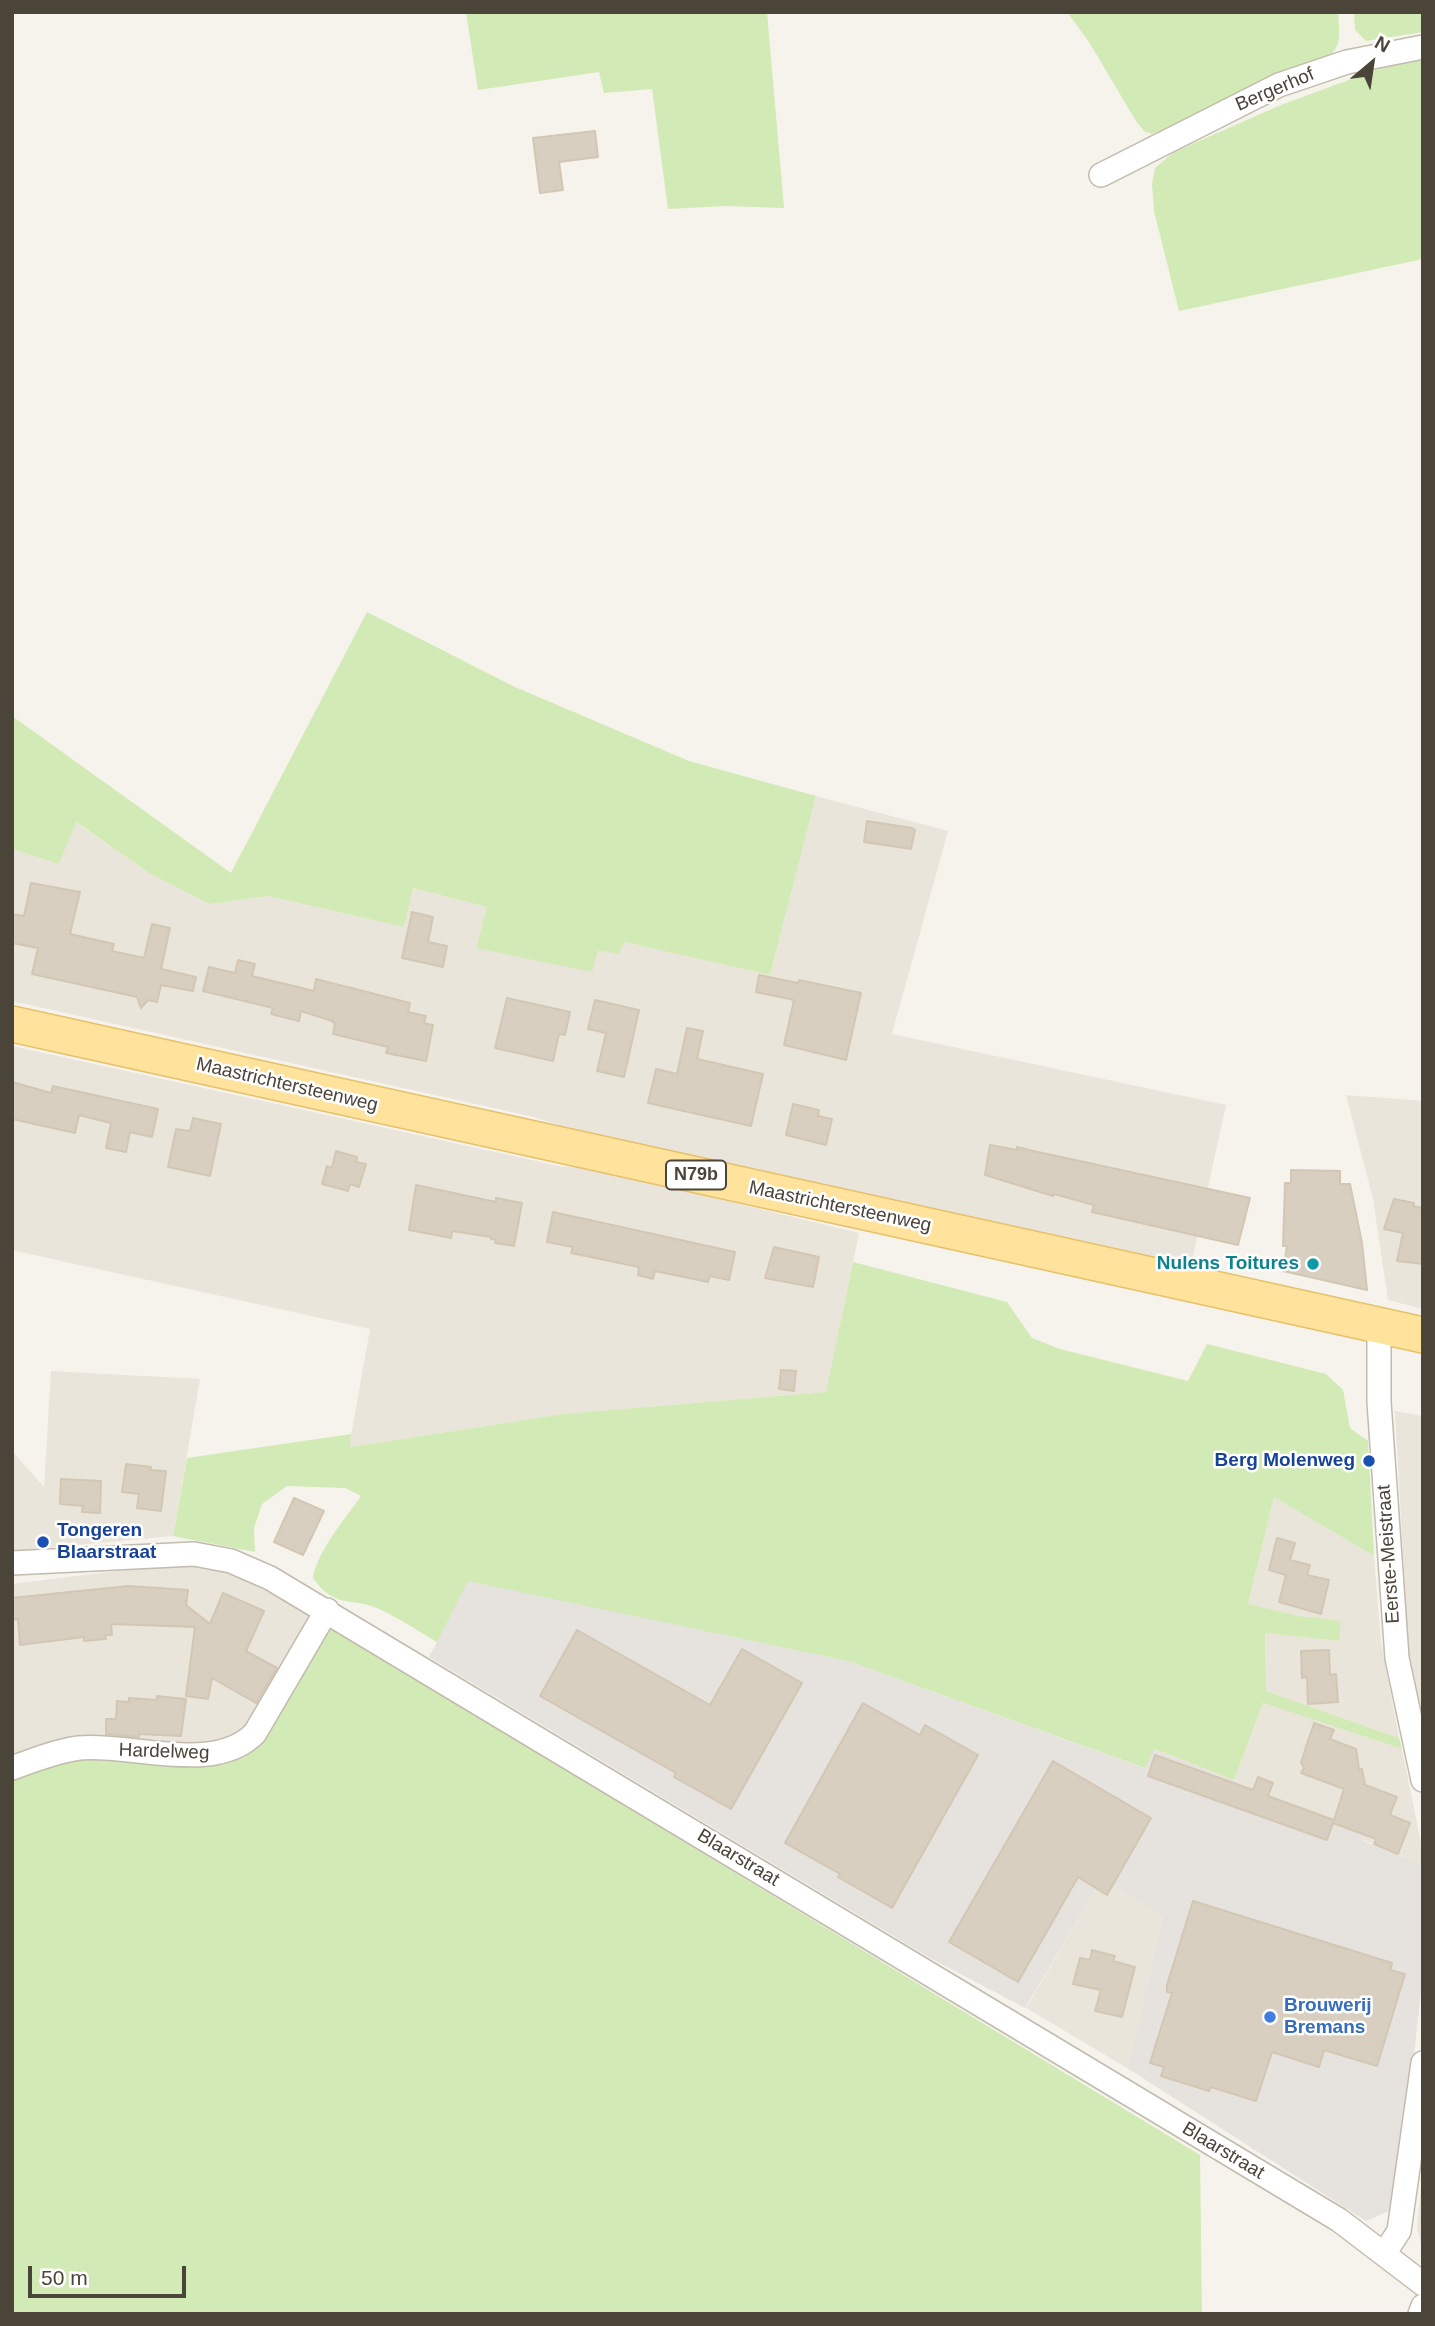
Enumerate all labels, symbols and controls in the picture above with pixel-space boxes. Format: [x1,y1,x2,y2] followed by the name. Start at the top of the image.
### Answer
[1337,28,1407,98] north arrow
[1371,32,1394,57] text: N
[1232,63,1318,117] street label: Bergerhof
[194,1053,380,1117] street label: Maastrichtersteenweg
[666,1160,726,1190] road number: N79b
[747,1177,933,1237] street label: Maastrichtersteenweg
[1157,1253,1299,1275] place label: Nulens Toitures
[1305,1256,1321,1272] marker: Nulens Toitures
[1215,1450,1355,1472] place label: Berg Molenweg
[1361,1453,1377,1469] marker: Berg Molenweg
[1373,1484,1405,1624] street label: Eerste-Meistraat
[57,1520,156,1564] place label: Tongeren Blaarstraat
[35,1534,51,1550] marker: Tongeren Blaarstraat
[118,1739,210,1765] street label: Hardelweg
[693,1825,783,1891] street label: Blaarstraat
[1284,1995,1372,2039] place label: Brouwerij Bremans
[1262,2009,1278,2025] marker: Brouwerij Bremans
[1178,2118,1268,2184] street label: Blaarstraat
[32,2252,189,2296] scale bar
[41,2266,88,2289] text: 50 m

